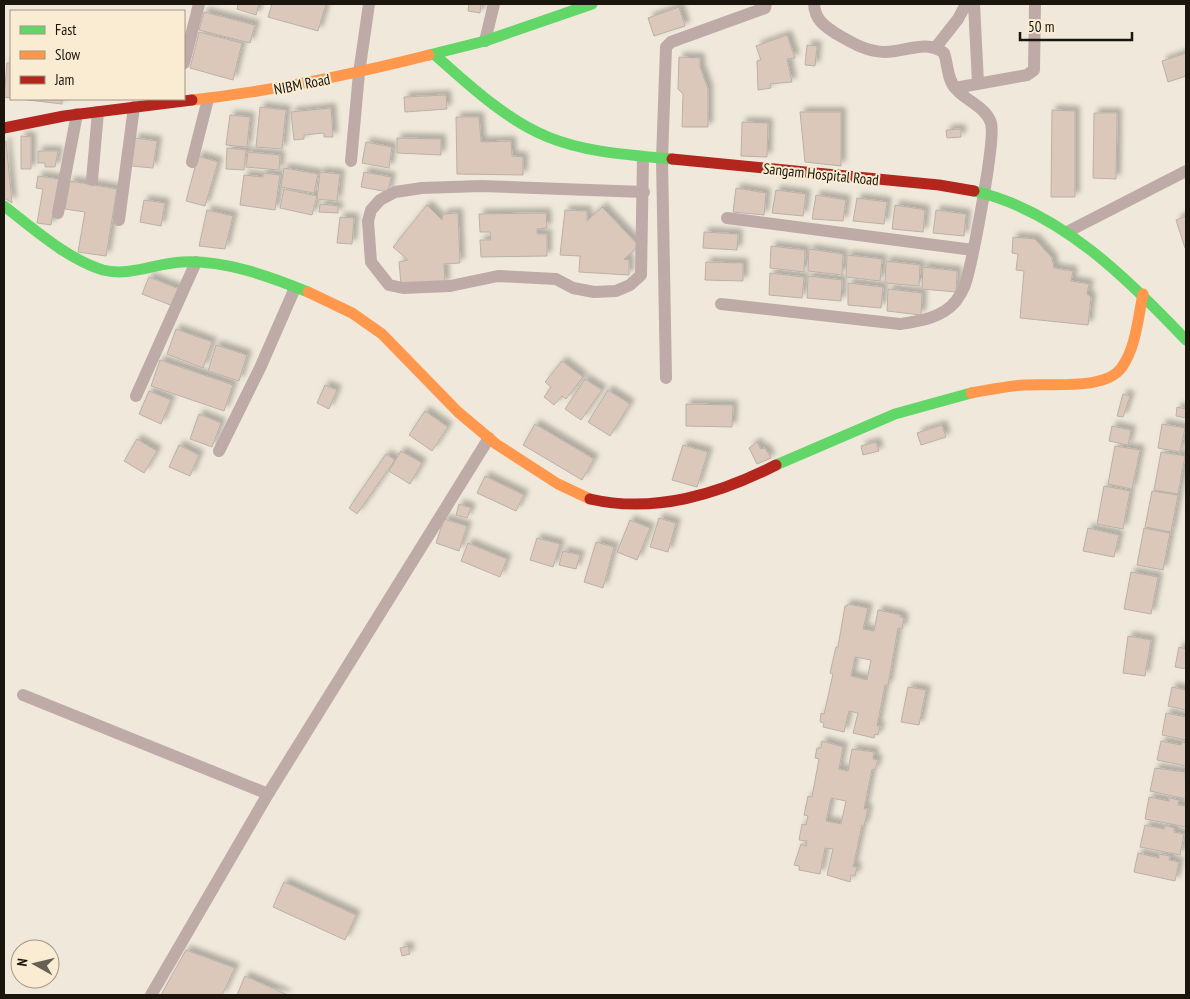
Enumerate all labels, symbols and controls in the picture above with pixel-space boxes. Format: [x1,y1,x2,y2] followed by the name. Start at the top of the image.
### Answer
[10,10,185,100] legend
[1020,10,1132,42] scale bar
[1028,17,1054,36] text: 50 m
[55,20,76,39] text: Fast
[55,45,80,64] text: Slow
[272,69,332,99] street label: NIBM Road
[54,70,74,89] text: Jam
[762,158,880,190] street label: Sangam Hospital Road
[10,939,60,989] north arrow
[13,957,32,967] text: N

